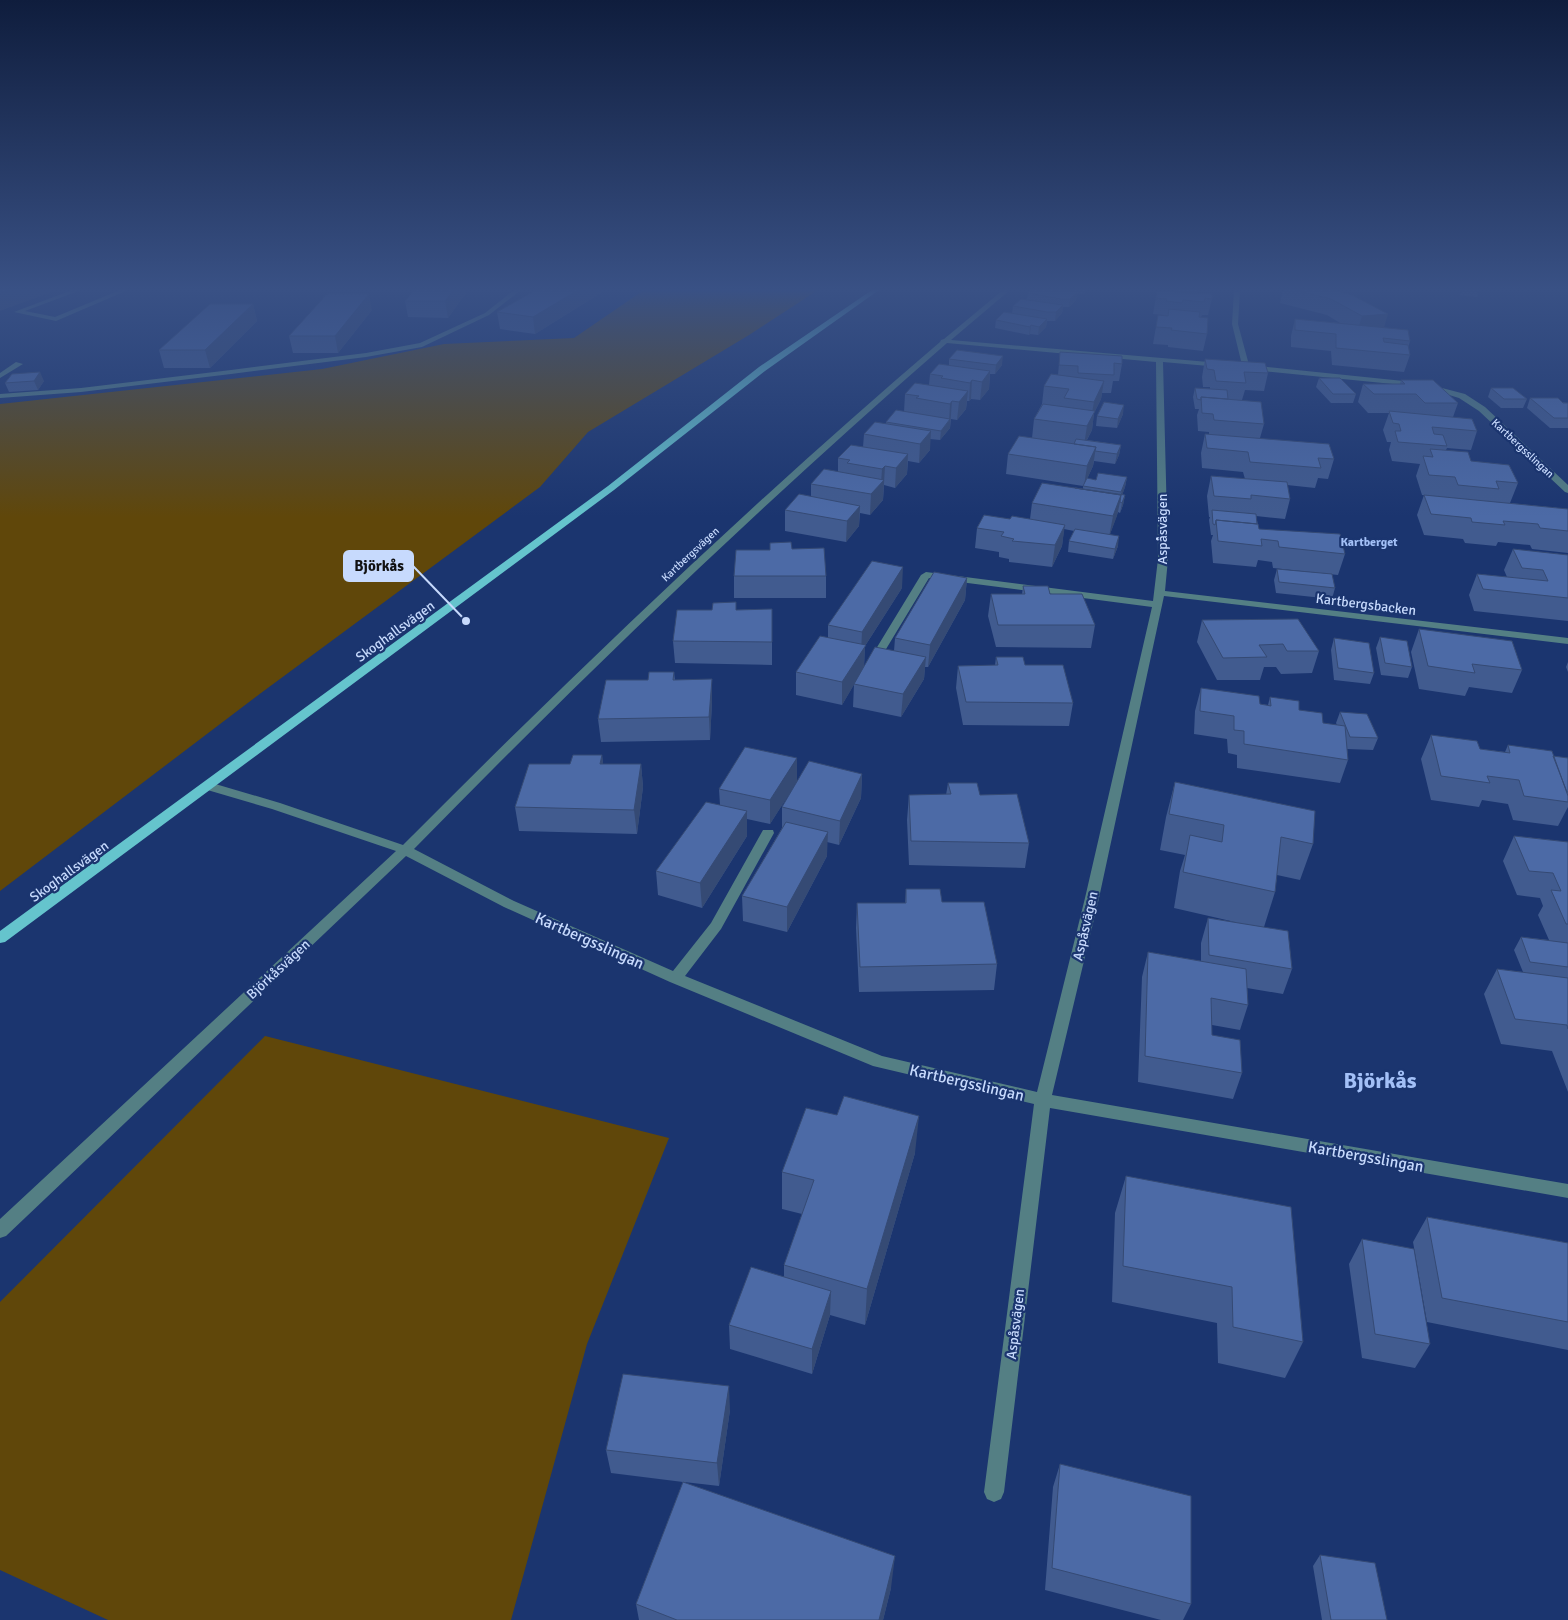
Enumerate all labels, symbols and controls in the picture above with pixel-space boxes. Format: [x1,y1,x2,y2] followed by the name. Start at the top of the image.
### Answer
[1489,416,1557,481] street label: Kartbergsslingan
[1154,494,1171,564] street label: Aspåsvägen
[659,524,722,584] street label: Kartbergsvägen
[1340,535,1398,550] district label: Kartberget
[344,551,413,581] callout: Björkås
[354,557,404,575] text: Björkås
[1315,590,1417,619] street label: Kartbergsbacken
[352,597,438,666] street label: Skoghallsvägen
[26,837,112,906] street label: Skoghallsvägen
[1069,890,1102,962] street label: Aspåsvägen
[532,908,647,974] street label: Kartbergsslingan
[243,936,314,1003] street label: Björkåsvägen
[907,1060,1026,1106] street label: Kartbergsslingan
[1344,1067,1417,1094] district label: Björkås
[1306,1137,1425,1177] street label: Kartbergsslingan
[1003,1288,1028,1360] street label: Aspåsvägen

